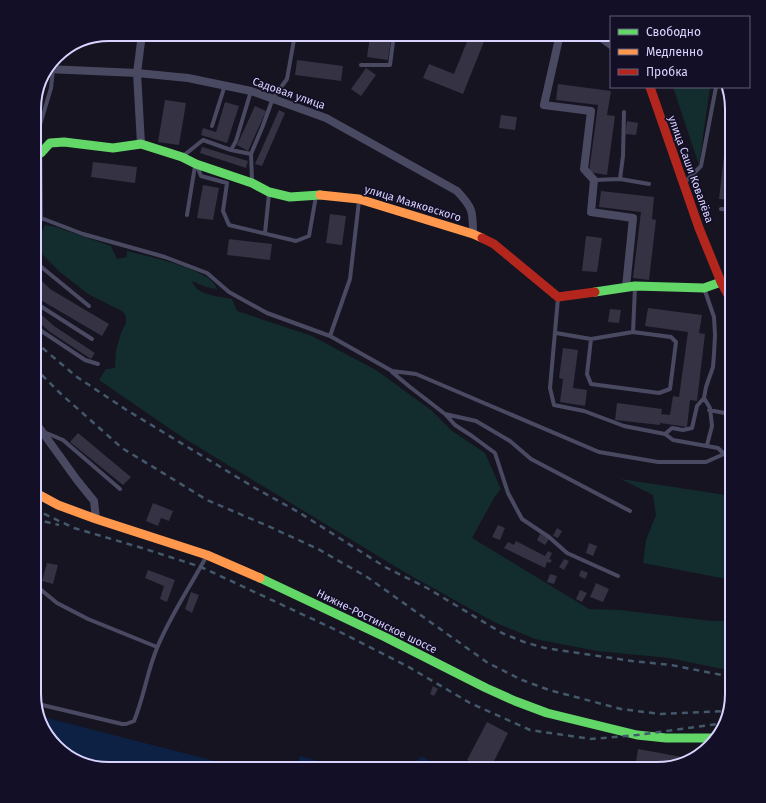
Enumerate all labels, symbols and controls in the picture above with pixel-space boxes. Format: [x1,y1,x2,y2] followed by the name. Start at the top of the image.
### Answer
[610,16,750,88] legend
[646,25,701,39] text: Свободно
[646,45,703,59] text: Медленно
[646,65,688,79] text: Пробка
[251,75,327,112] street label: Садовая улица
[665,114,716,225] street label: улица Саши Ковалёва
[363,183,463,224] street label: улица Маяковского
[315,587,439,656] street label: Нижне-Ростинское шоссе

